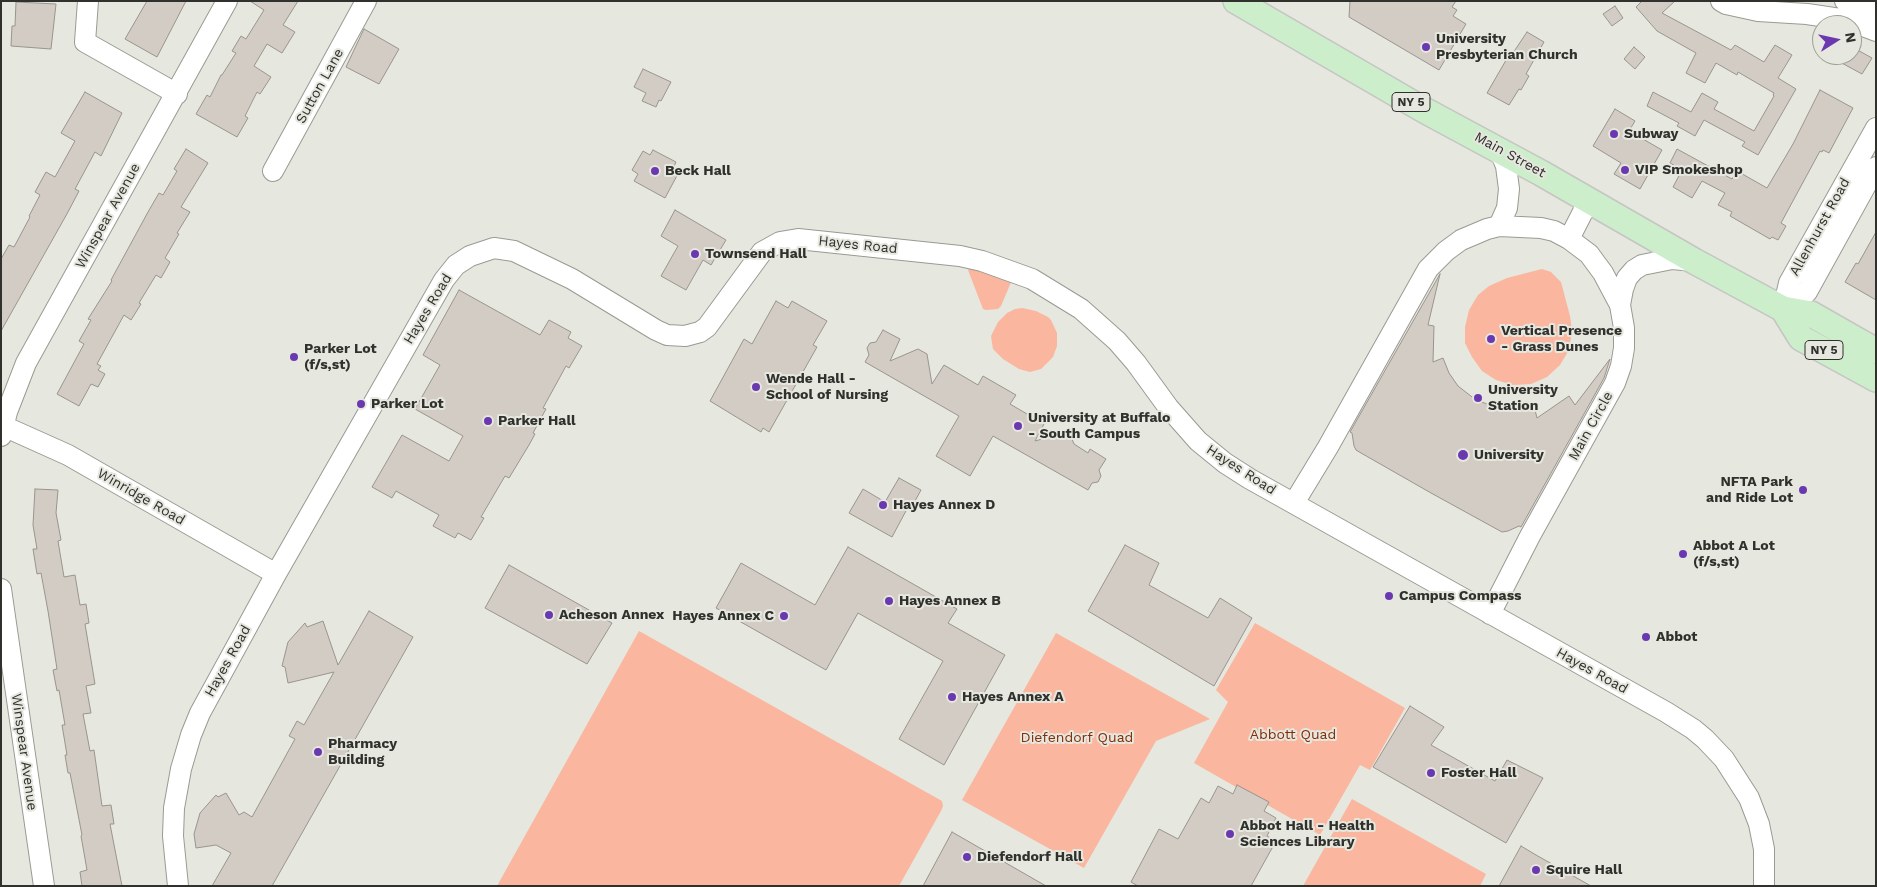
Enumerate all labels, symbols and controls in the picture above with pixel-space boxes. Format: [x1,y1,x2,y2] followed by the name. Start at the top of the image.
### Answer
[1812,15,1862,65] north arrow
[1436,31,1578,64] place label: University Presbyterian Church
[1842,31,1860,44] text: N
[1420,41,1432,53] marker: University Presbyterian Church
[292,46,348,126] street label: Sutton Lane
[1392,92,1430,111] road number: NY 5
[1624,126,1678,142] place label: Subway
[1471,128,1549,182] street label: Main Street
[1608,128,1620,140] marker: Subway
[72,160,144,272] street label: Winspear Avenue
[1635,162,1743,178] place label: VIP Smokeshop
[665,163,731,179] place label: Beck Hall
[1619,164,1631,176] marker: VIP Smokeshop
[649,165,661,177] marker: Beck Hall
[1786,175,1854,279] street label: Allenhurst Road
[818,232,898,258] street label: Hayes Road
[705,246,807,262] place label: Townsend Hall
[689,248,701,260] marker: Townsend Hall
[400,271,456,347] street label: Hayes Road
[1501,323,1622,356] place label: Vertical Presence - Grass Dunes
[1485,333,1497,345] marker: Vertical Presence - Grass Dunes
[1805,340,1843,360] road number: NY 5
[304,341,377,374] place label: Parker Lot (f/s,st)
[288,351,300,363] marker: Parker Lot (f/s,st)
[766,371,888,404] place label: Wende Hall - School of Nursing
[750,381,762,393] marker: Wende Hall - School of Nursing
[1488,382,1558,414] place label: University Station
[1565,389,1617,463] street label: Main Circle
[1472,392,1484,404] marker: University Station
[371,396,444,412] place label: Parker Lot
[355,398,367,410] marker: Parker Lot
[1028,410,1170,442] place label: University at Buffalo - South Campus
[498,413,576,429] place label: Parker Hall
[482,415,494,427] marker: Parker Hall
[1012,420,1024,432] marker: University at Buffalo - South Campus
[1203,441,1279,499] street label: Hayes Road
[1474,447,1544,463] place label: University
[1456,448,1470,462] marker: University
[94,465,188,529] street label: Winridge Road
[1706,474,1793,507] place label: NFTA Park and Ride Lot
[1797,484,1809,496] marker: NFTA Park and Ride Lot
[893,497,995,513] place label: Hayes Annex D
[877,499,889,511] marker: Hayes Annex D
[1693,538,1775,570] place label: Abbot A Lot (f/s,st)
[1677,548,1689,560] marker: Abbot A Lot (f/s,st)
[1399,588,1522,604] place label: Campus Compass
[1383,590,1395,602] marker: Campus Compass
[899,593,1001,609] place label: Hayes Annex B
[883,595,895,607] marker: Hayes Annex B
[559,607,664,623] place label: Acheson Annex
[672,608,774,624] place label: Hayes Annex C
[543,609,555,621] marker: Acheson Annex
[778,610,790,622] marker: Hayes Annex C
[201,622,255,700] street label: Hayes Road
[1656,629,1697,645] place label: Abbot
[1640,631,1652,643] marker: Abbot
[1553,644,1631,698] street label: Hayes Road
[962,689,1064,705] place label: Hayes Annex A
[946,691,958,703] marker: Hayes Annex A
[7,692,41,812] street label: Winspear Avenue
[1250,727,1336,743] park label: Abbott Quad
[1021,730,1133,746] park label: Diefendorf Quad
[328,736,397,769] place label: Pharmacy Building
[312,746,324,758] marker: Pharmacy Building
[1441,765,1517,781] place label: Foster Hall
[1425,767,1437,779] marker: Foster Hall
[1240,818,1374,850] place label: Abbot Hall - Health Sciences Library
[1224,828,1236,840] marker: Abbot Hall - Health Sciences Library
[977,849,1082,865] place label: Diefendorf Hall
[961,851,973,863] marker: Diefendorf Hall
[1546,862,1622,878] place label: Squire Hall
[1530,864,1542,876] marker: Squire Hall

